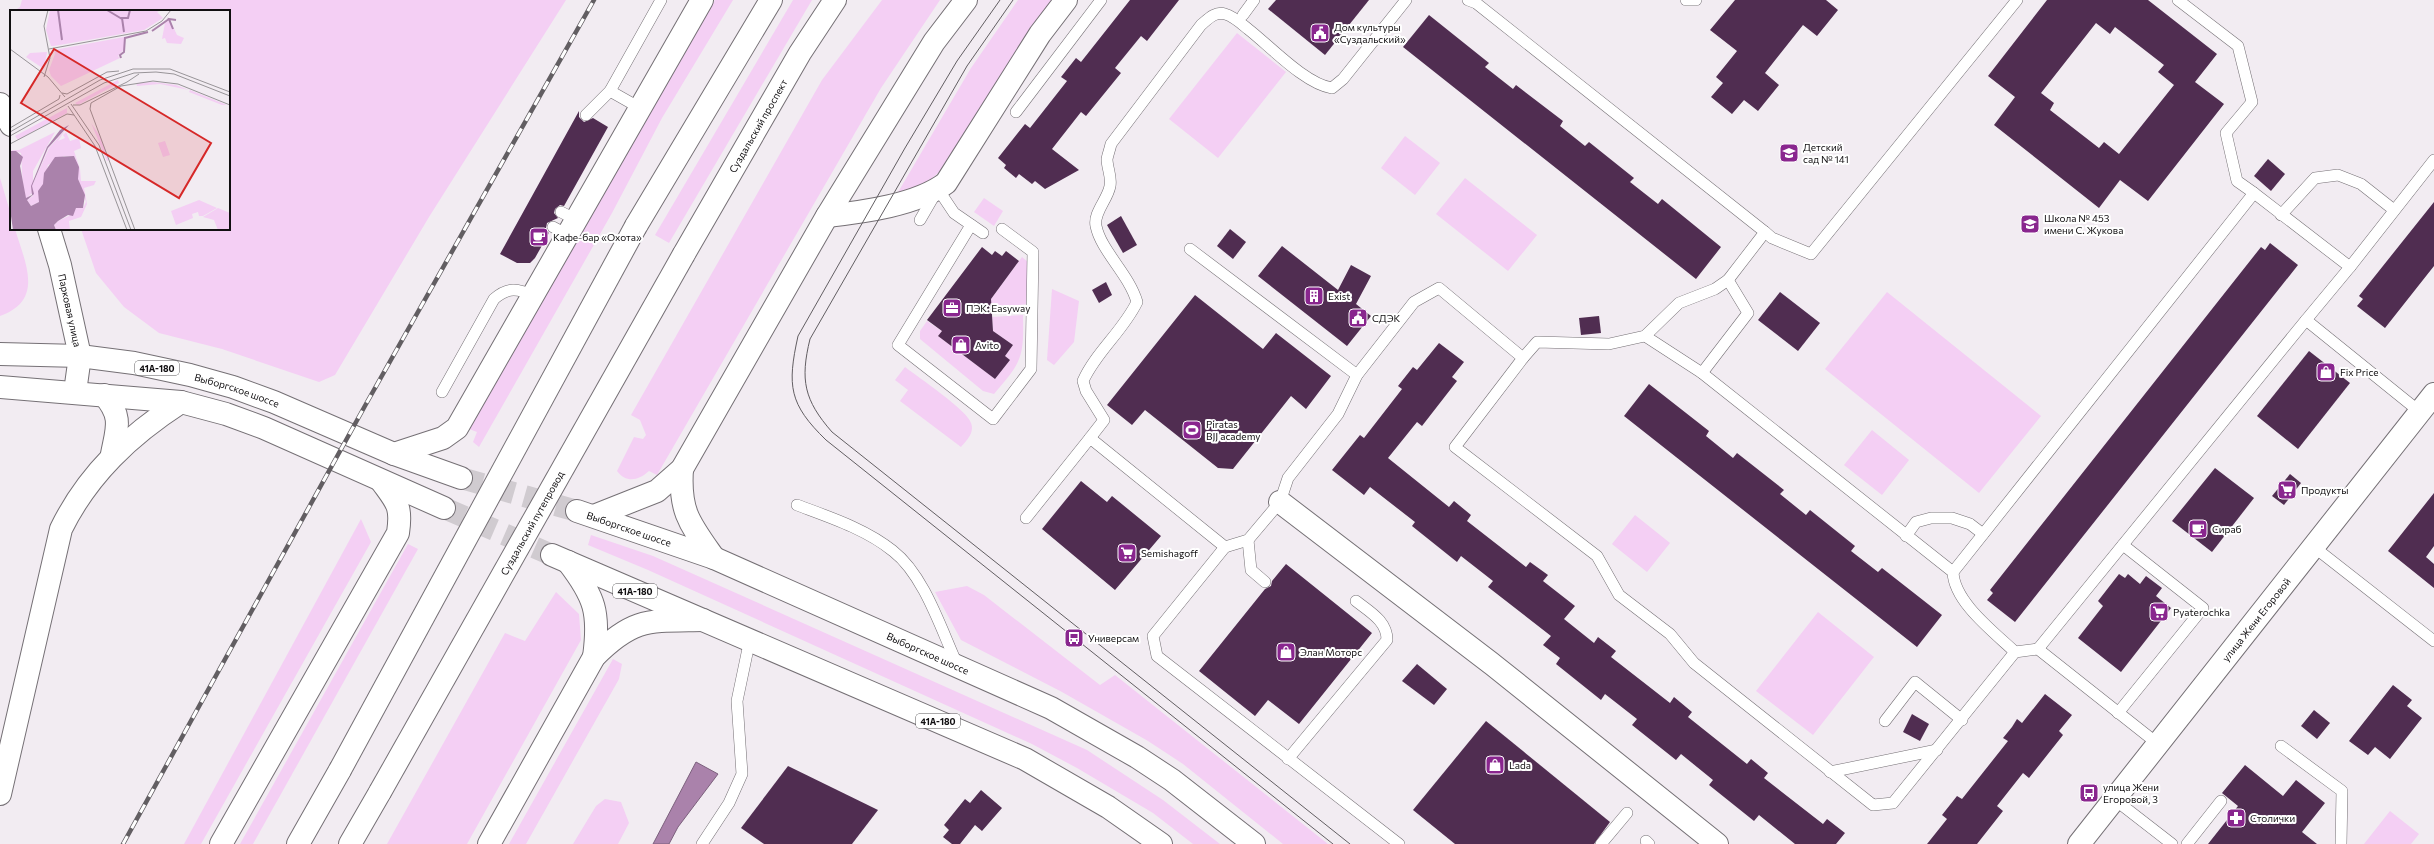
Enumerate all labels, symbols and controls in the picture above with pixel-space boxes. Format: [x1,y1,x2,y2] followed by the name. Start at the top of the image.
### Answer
[10,10,230,230] inset map
[1334,21,1406,45] place label: Дом культуры «Суздальский»
[1309,22,1331,44] public building icon: Дом культуры «Суздальский»
[726,77,790,175] street label: Суздальский проспект
[1803,141,1849,165] place label: Детский сад № 141
[1778,142,1800,164] school or university icon: Детский сад № 141
[2044,212,2123,236] place label: Школа № 453 имени С. Жукова
[2019,213,2041,235] school or university icon: Школа № 453 имени С. Жукова
[528,226,550,248] cafe icon: Кафе-бар «Охота»
[553,231,642,243] place label: Кафе-бар «Охота»
[56,273,84,348] street label: Парковая улица
[1303,285,1325,307] building icon: Exist
[1328,290,1350,302] place label: Exist
[941,297,963,319] office icon: ПЭК: Easyway
[966,302,1030,314] place label: ПЭК: Easyway
[1347,307,1369,329] public building icon: СДЭК
[1372,312,1401,324] place label: СДЭК
[950,334,972,356] shop icon: Avito
[975,339,999,351] place label: Avito
[135,361,179,375] road number: 41А-180
[2315,361,2337,383] shop icon: Fix Price
[2340,366,2379,378] place label: Fix Price
[193,371,281,410] street label: Выборгское шоссе
[1206,418,1260,442] place label: Piratas BJJ academy
[1181,419,1203,441] sports icon: Piratas BJJ academy
[498,469,566,577] street label: Суздальский путепровод
[2276,479,2298,501] supermarket icon: Продукты
[2301,484,2348,496] place label: Продукты
[585,509,673,549] street label: Выборгское шоссе
[2187,518,2209,540] cafe icon: Сираб
[2212,523,2242,535] place label: Сираб
[1116,542,1138,564] supermarket icon: Semishagoff
[1141,547,1198,559] place label: Semishagoff
[2220,575,2293,664] street label: улица Жени Егоровой
[613,584,657,598] road number: 41А-180
[2148,601,2170,623] supermarket icon: Pyaterochka
[2173,606,2230,618] place label: Pyaterochka
[1063,627,1085,649] bus stop icon: Универсам
[885,630,971,677] street label: Выборгское шоссе
[1088,632,1139,644] place label: Универсам
[1275,641,1297,663] shop icon: Элан Моторс
[1300,646,1362,658] place label: Элан Моторс
[916,714,960,728] road number: 41А-180
[1484,754,1506,776] shop icon: Lada
[1509,759,1531,771] place label: Lada
[2103,781,2159,805] place label: улица Жени Егоровой, 3
[2078,782,2100,804] bus stop icon: улица Жени Егоровой, 3
[2225,807,2247,829] pharmacy icon: Столички
[2250,812,2295,824] place label: Столички

